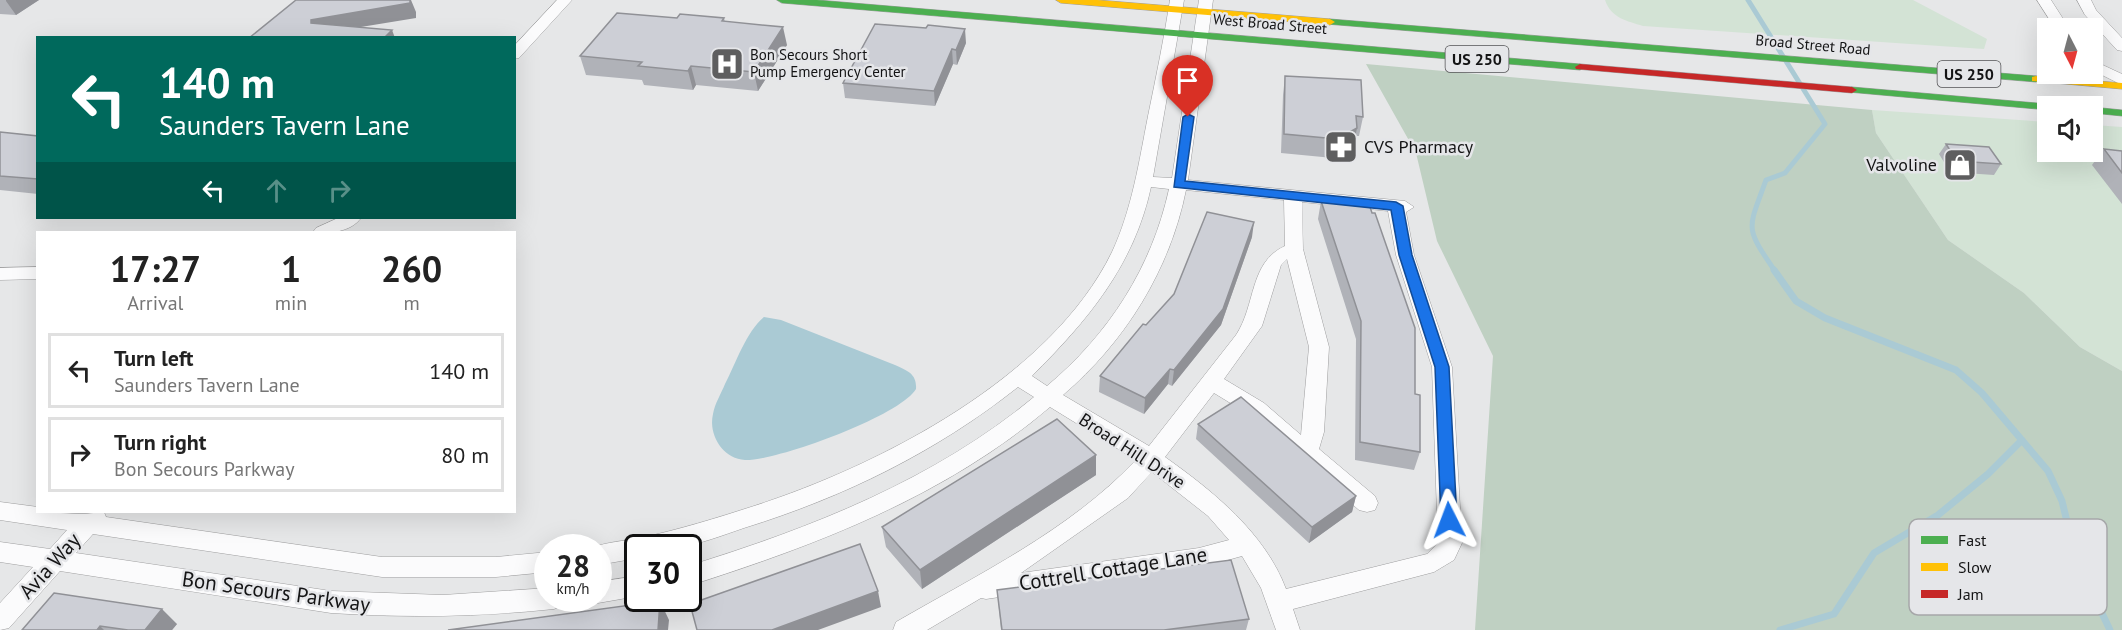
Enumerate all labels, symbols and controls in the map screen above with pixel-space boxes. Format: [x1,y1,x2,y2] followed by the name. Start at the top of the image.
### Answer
[1212,9,1328,38] street label: West Broad Street
[2037,18,2103,84] north arrow
[2037,18,2103,162] map controls
[1755,30,1871,59] street label: Broad Street Road
[750,45,906,81] place label: Bon Secours Short Pump Emergency Center
[709,46,745,82] hospital icon: Bon Secours Short Pump Emergency Center
[1446,46,1508,72] road number: US 250
[159,55,275,110] text: 140 m
[1162,55,1213,117] pin
[60,60,138,138] icon: left
[1938,61,2000,87] road number: US 250
[1171,64,1204,97] icon: arrive
[2037,96,2103,162] button: sound
[159,108,410,142] text: Saunders Tavern Lane
[1323,129,1359,165] pharmacy icon: CVS Pharmacy
[1364,135,1474,158] place label: CVS Pharmacy
[1942,147,1978,183] shop icon: Valvoline
[1865,153,1937,176] place label: Valvoline
[197,174,230,207] icon: left
[260,174,293,207] icon: ahead
[323,174,356,207] icon: right
[110,245,201,292] text: 17:27
[281,245,301,292] text: 1
[381,245,442,292] text: 260
[127,290,183,316] text: Arrival
[275,290,307,316] text: min
[404,290,420,316] text: m
[114,344,194,372] text: Turn left
[63,354,96,387] icon: left
[429,357,489,385] text: 140 m
[114,372,300,398] text: Saunders Tavern Lane
[1075,408,1190,494] street label: Broad Hill Drive
[114,428,206,456] text: Turn right
[63,438,96,471] icon: right
[441,441,489,469] text: 80 m
[114,456,295,482] text: Bon Secours Parkway
[1417,488,1481,552] position arrow
[1909,519,2107,615] legend
[13,527,86,604] street label: Avia Way
[1958,530,1987,550] text: Fast
[624,534,702,612] speed limit sign: 30
[1017,540,1209,597] street label: Cottrell Cottage Lane
[556,546,590,585] text: 28
[1958,557,1992,577] text: Slow
[180,565,372,618] street label: Bon Secours Parkway
[557,579,589,598] text: km/h
[1957,584,1984,604] text: Jam

